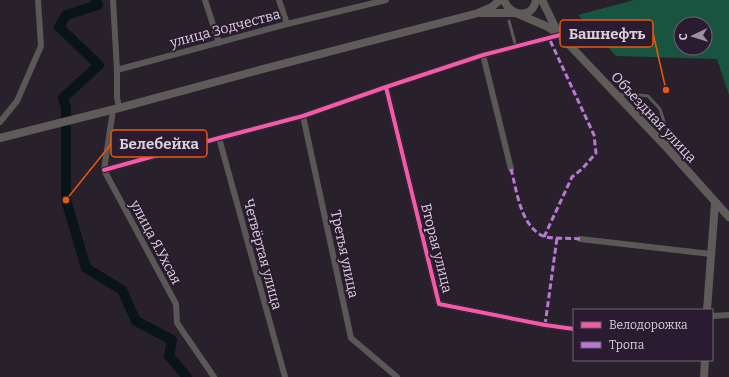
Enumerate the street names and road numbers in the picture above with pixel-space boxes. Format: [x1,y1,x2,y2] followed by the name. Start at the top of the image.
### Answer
[167,5,283,52] street label: улица Зодчества
[607,68,700,166] street label: Объездная улица
[126,196,185,288] street label: улица Я.Ухсая
[240,197,286,312] street label: Четвёртая улица
[417,202,456,295] street label: Вторая улица
[327,209,362,300] street label: Третья улица

